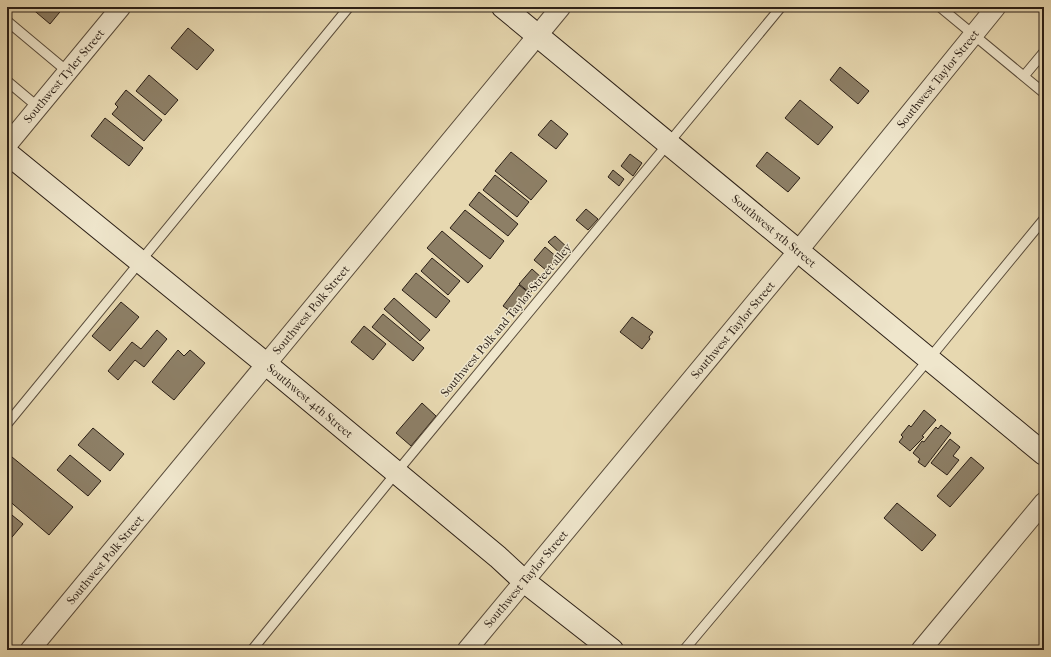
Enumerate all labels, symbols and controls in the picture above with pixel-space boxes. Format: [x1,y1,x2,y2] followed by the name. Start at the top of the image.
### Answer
[21,26,108,126] street label: Southwest Tyler Street
[894,26,983,131] street label: Southwest Taylor Street
[729,192,820,271] street label: Southwest 5th Street
[438,240,575,400] street label: Southwest Polk and Taylor Street alley
[270,262,353,358] street label: Southwest Polk Street
[688,278,778,382] street label: Southwest Taylor Street
[264,361,356,442] street label: Southwest 4th Street
[64,512,147,608] street label: Southwest Polk Street
[481,527,571,631] street label: Southwest Taylor Street

